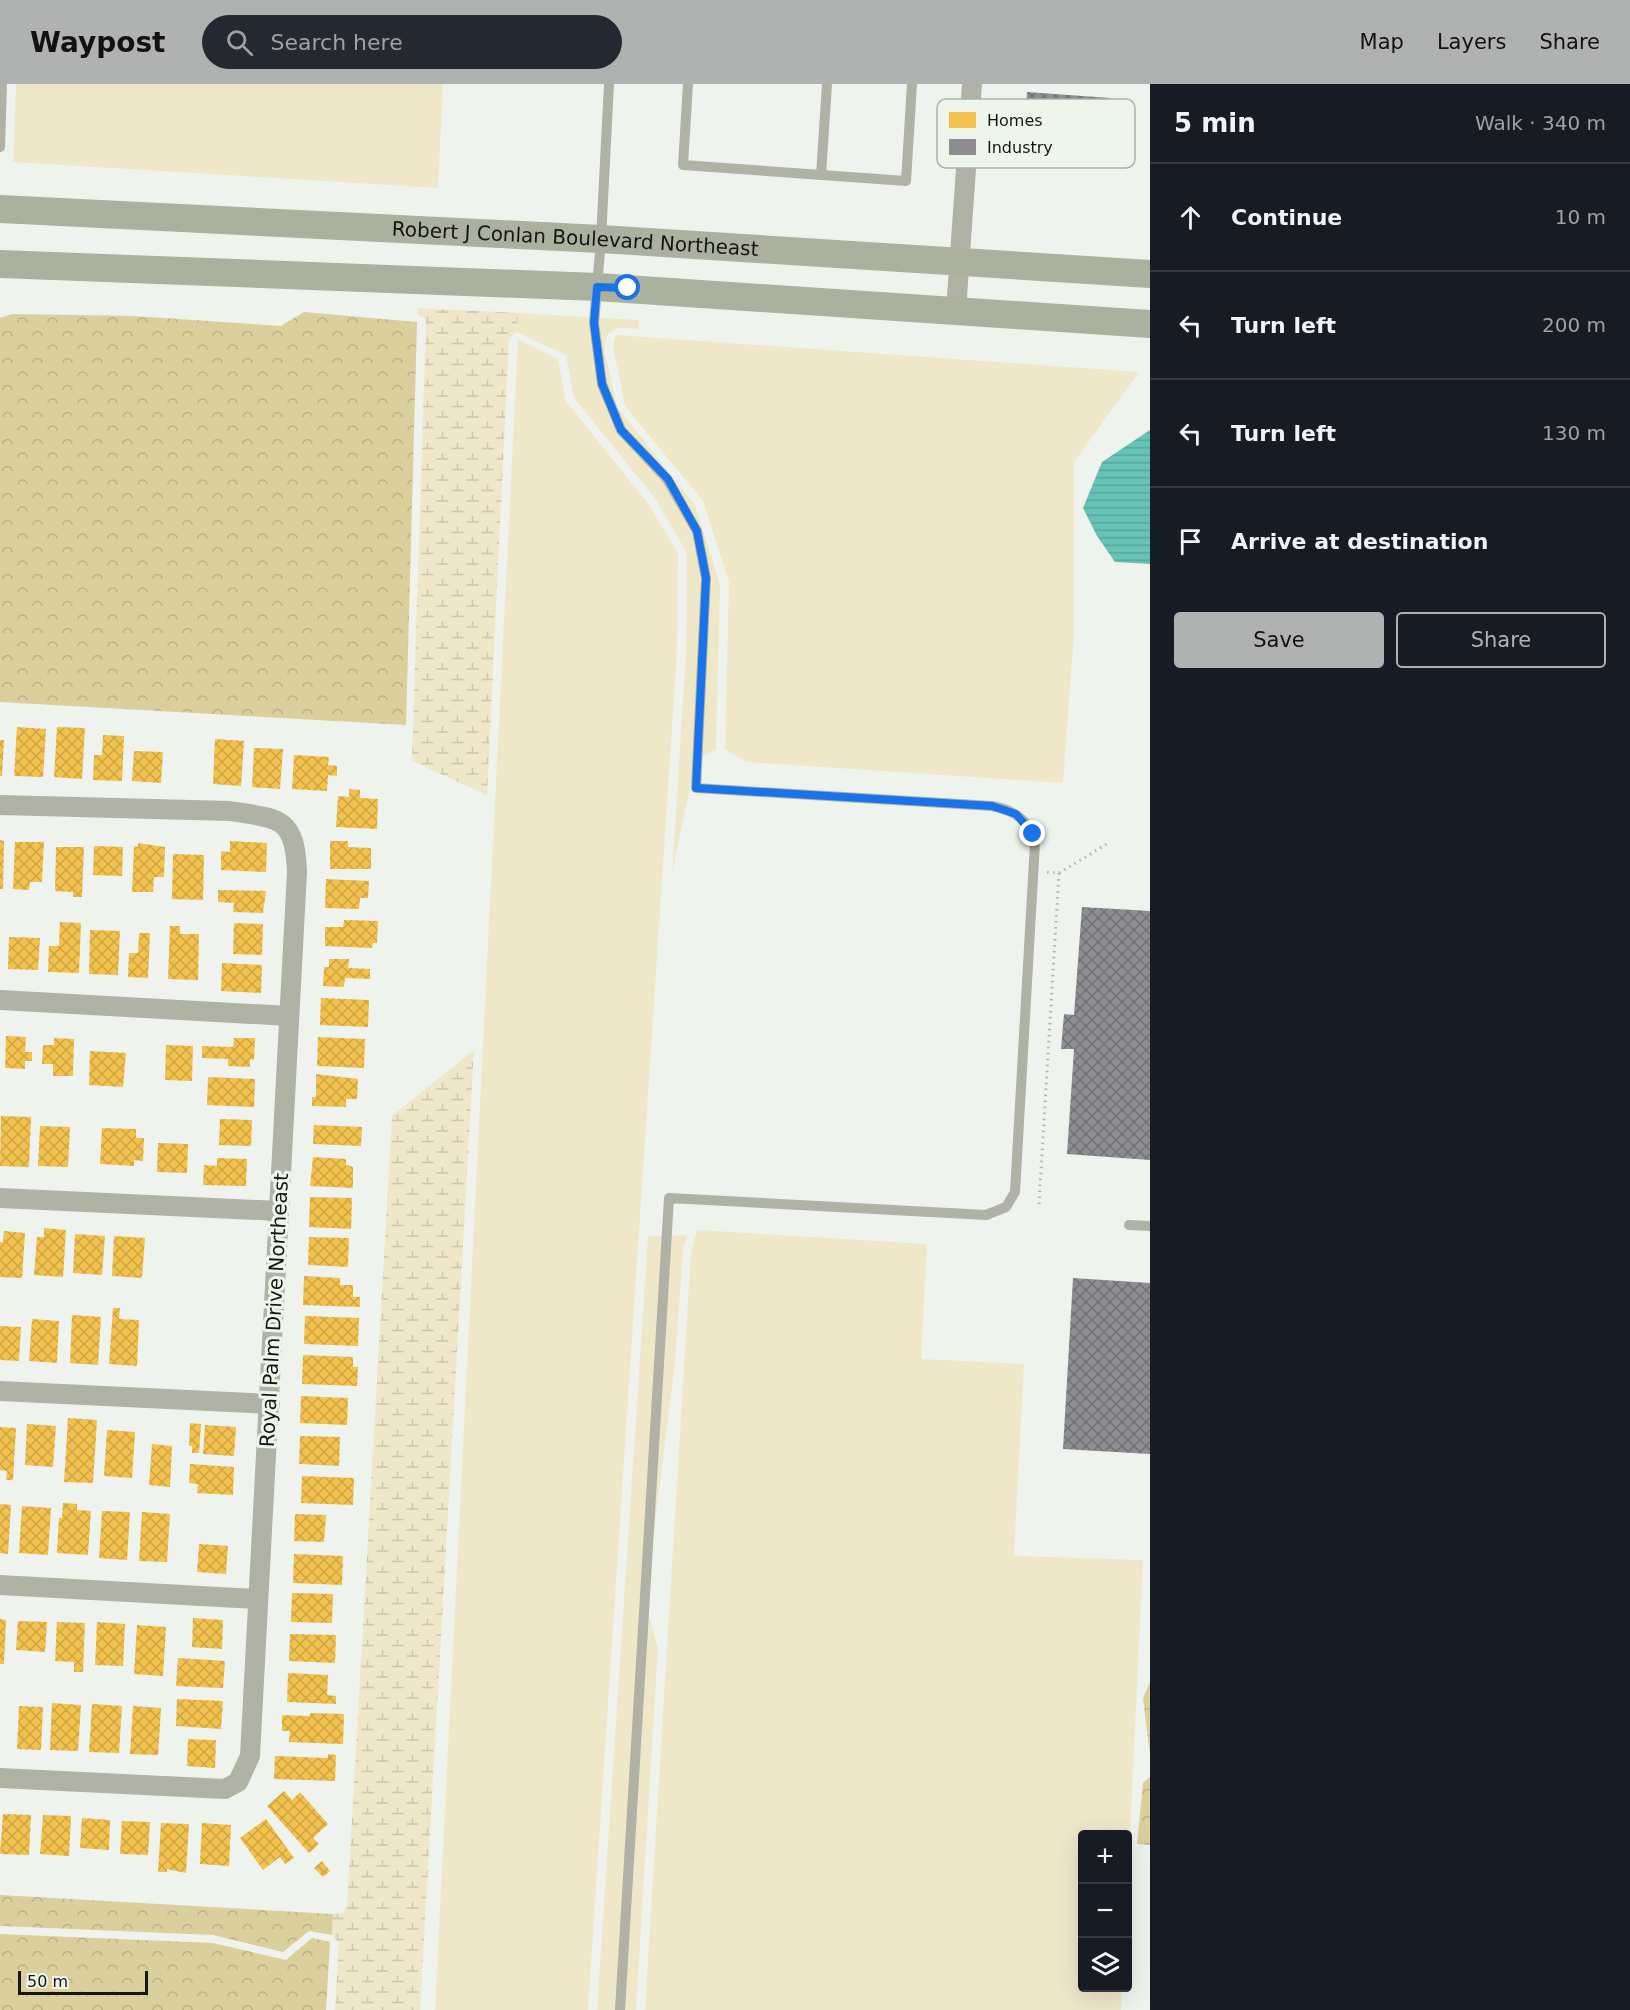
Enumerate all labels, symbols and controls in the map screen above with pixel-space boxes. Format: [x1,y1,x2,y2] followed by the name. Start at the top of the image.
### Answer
[202,15,622,69] search box
[30,26,166,59] text: Waypost
[223,26,256,59] icon: search
[271,30,403,55] text: Search here
[1360,30,1404,54] text: Map
[1437,30,1506,54] text: Layers
[1539,30,1600,54] text: Share
[937,99,1135,168] legend
[1174,108,1256,138] text: 5 min
[987,111,1043,130] text: Homes
[1475,111,1606,135] text: Walk · 340 m
[987,138,1053,157] text: Industry
[1174,201,1207,234] icon: ahead
[1231,205,1342,230] text: Continue
[1555,205,1606,229] text: 10 m
[391,217,759,261] street label: Robert J Conlan Boulevard Northeast
[614,274,640,300] route start
[1174,309,1207,342] icon: left
[1231,313,1336,338] text: Turn left
[1542,313,1606,337] text: 200 m
[1174,417,1207,450] icon: left
[1231,421,1336,446] text: Turn left
[1542,421,1606,445] text: 130 m
[1174,525,1207,558] icon: arrive
[1231,529,1488,554] text: Arrive at destination
[1174,612,1384,668] button: Save
[1396,612,1606,668] button: Share
[1019,820,1045,846] route end
[255,1172,293,1448] street label: Royal Palm Drive Northeast
[1078,1830,1132,1992] map controls
[1078,1830,1132,1884] button: +
[1078,1884,1132,1938] button: −
[1078,1938,1132,1992] button: layers
[18,1968,148,1996] scale bar
[27,1972,68,1991] text: 50 m

